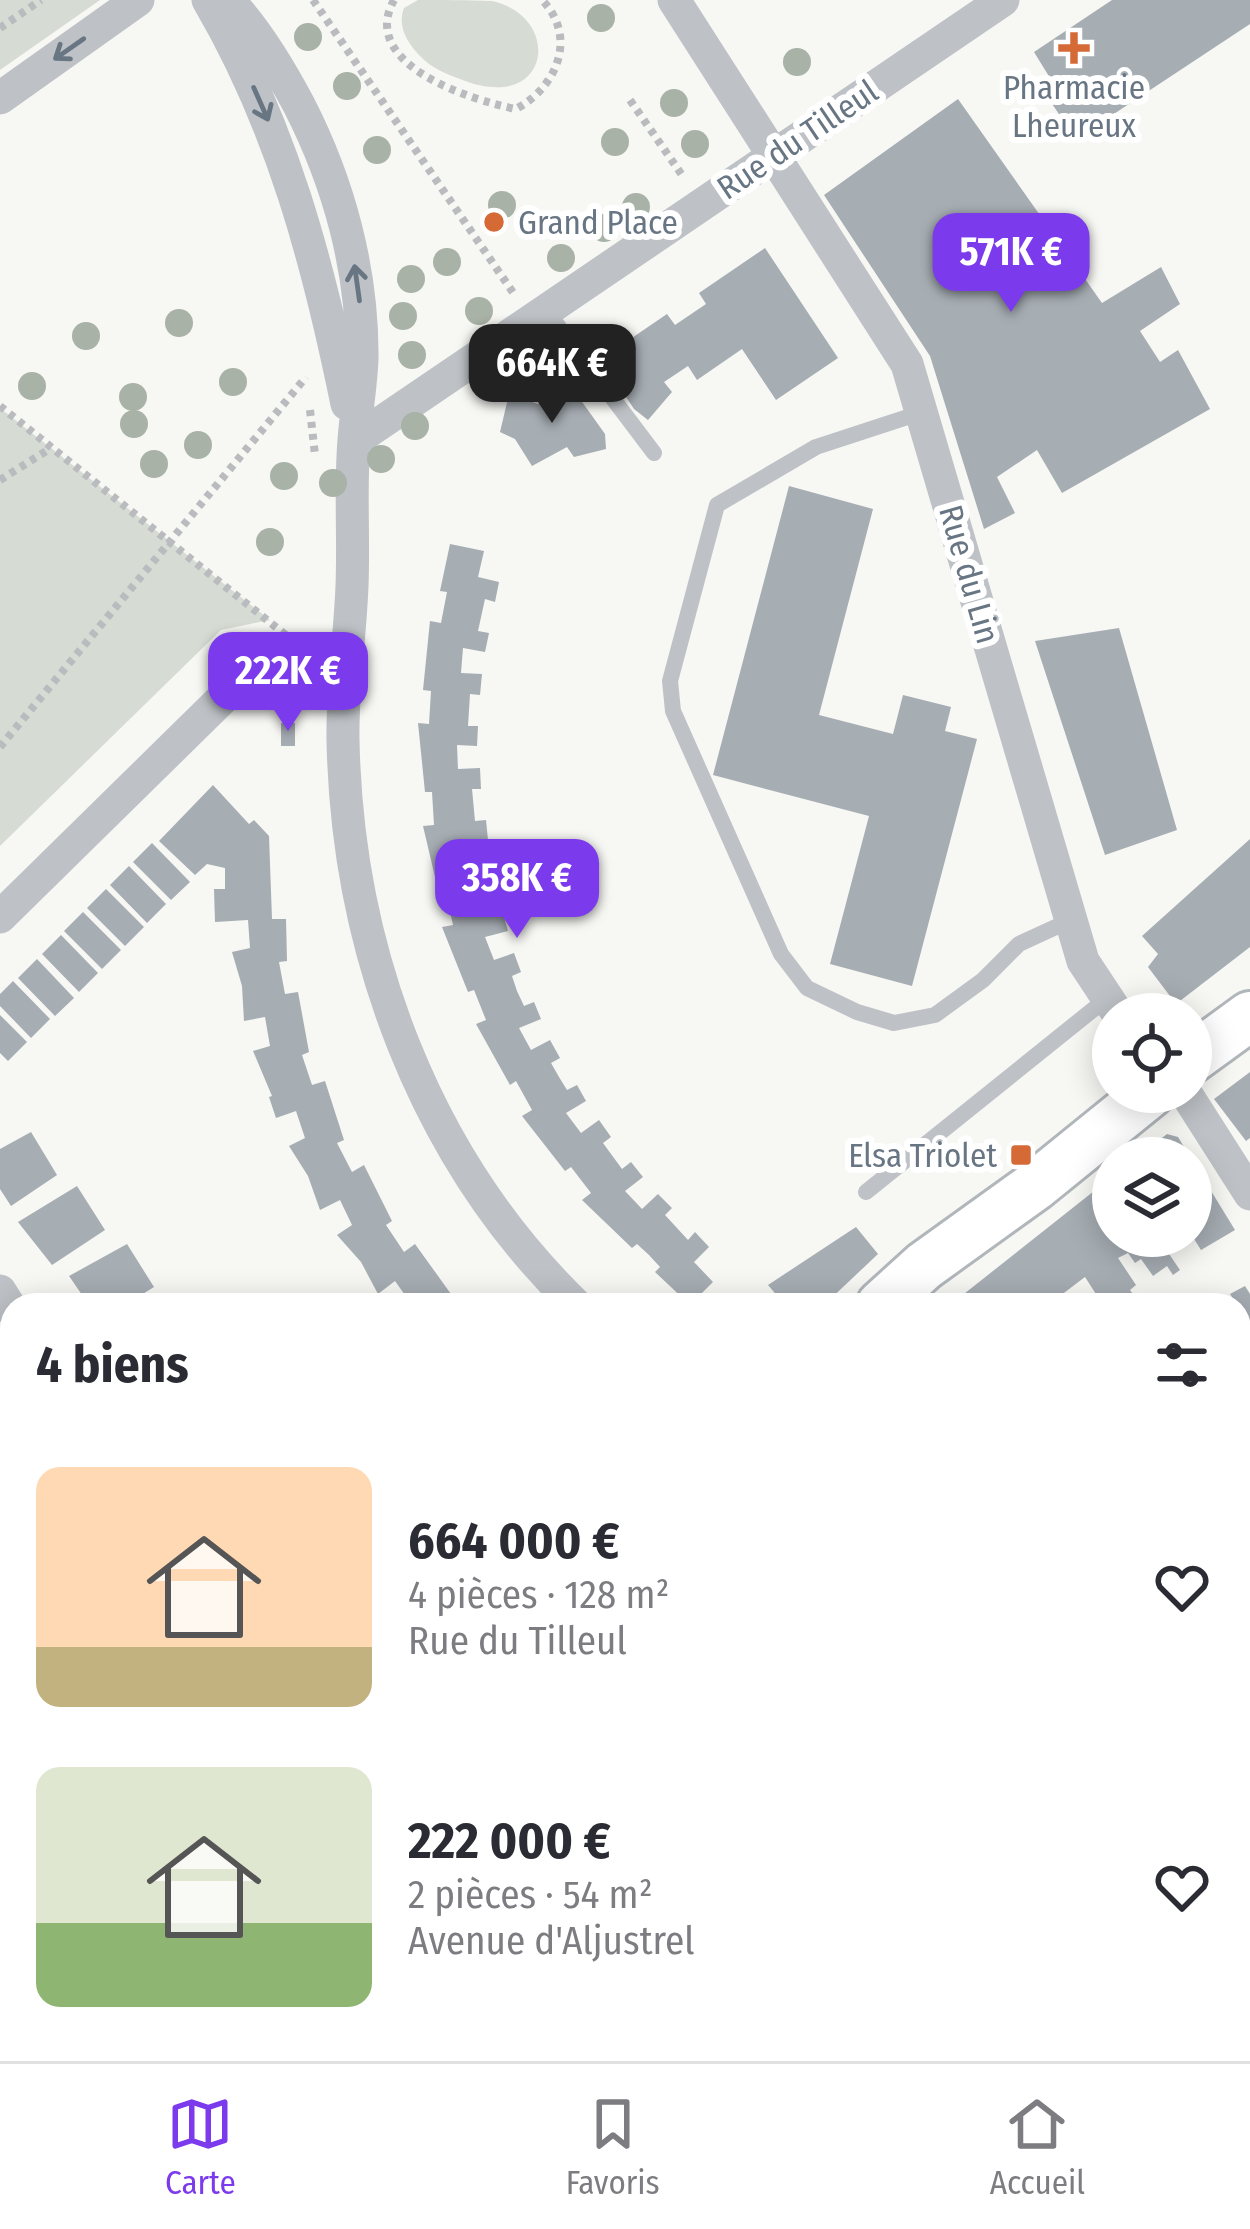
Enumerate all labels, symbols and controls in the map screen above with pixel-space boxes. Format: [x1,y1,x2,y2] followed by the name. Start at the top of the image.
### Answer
[1061,35,1087,61] marker: Pharmacie Lheureux
[53,36,86,61] one-way arrow
[1003,68,1145,146] place label: Pharmacie Lheureux
[710,71,886,208] street label: Rue du Tilleul
[251,85,273,121] one-way arrow
[518,203,678,243] place label: Grand Place
[481,209,507,235] marker: Grand Place
[913,213,1109,315] pin: 571K €
[960,229,1062,275] text: 571K €
[345,264,367,303] one-way arrow
[454,324,650,426] pin: 664K €
[496,340,608,386] text: 664K €
[930,500,1008,648] street label: Rue du Lin
[190,632,386,734] pin: 222K €
[235,648,341,694] text: 222K €
[419,839,615,941] pin: 358K €
[462,855,572,901] text: 358K €
[1092,993,1212,1257] map controls
[1092,993,1212,1113] button: locate
[848,1136,997,1176] place label: Elsa Triolet
[1092,1137,1212,1257] button: layers
[1008,1142,1034,1168] marker: Elsa Triolet
[1149,1332,1215,1398] icon: filters
[36,1334,189,1396] text: 4 biens
[408,1510,620,1572] text: 664 000 €
[132,1515,276,1659] icon: home
[1149,1554,1215,1620] icon: heart
[408,1572,669,1618] text: 4 pièces · 128 m²
[408,1618,627,1664] text: Rue du Tilleul
[408,1810,611,1872] text: 222 000 €
[132,1815,276,1959] icon: home
[1149,1854,1215,1920] icon: heart
[408,1872,653,1918] text: 2 pièces · 54 m²
[408,1918,695,1964] text: Avenue d'Aljustrel
[165,2091,236,2203] tab: Carte
[566,2091,660,2203] tab: Favoris
[990,2091,1085,2203] tab: Accueil

